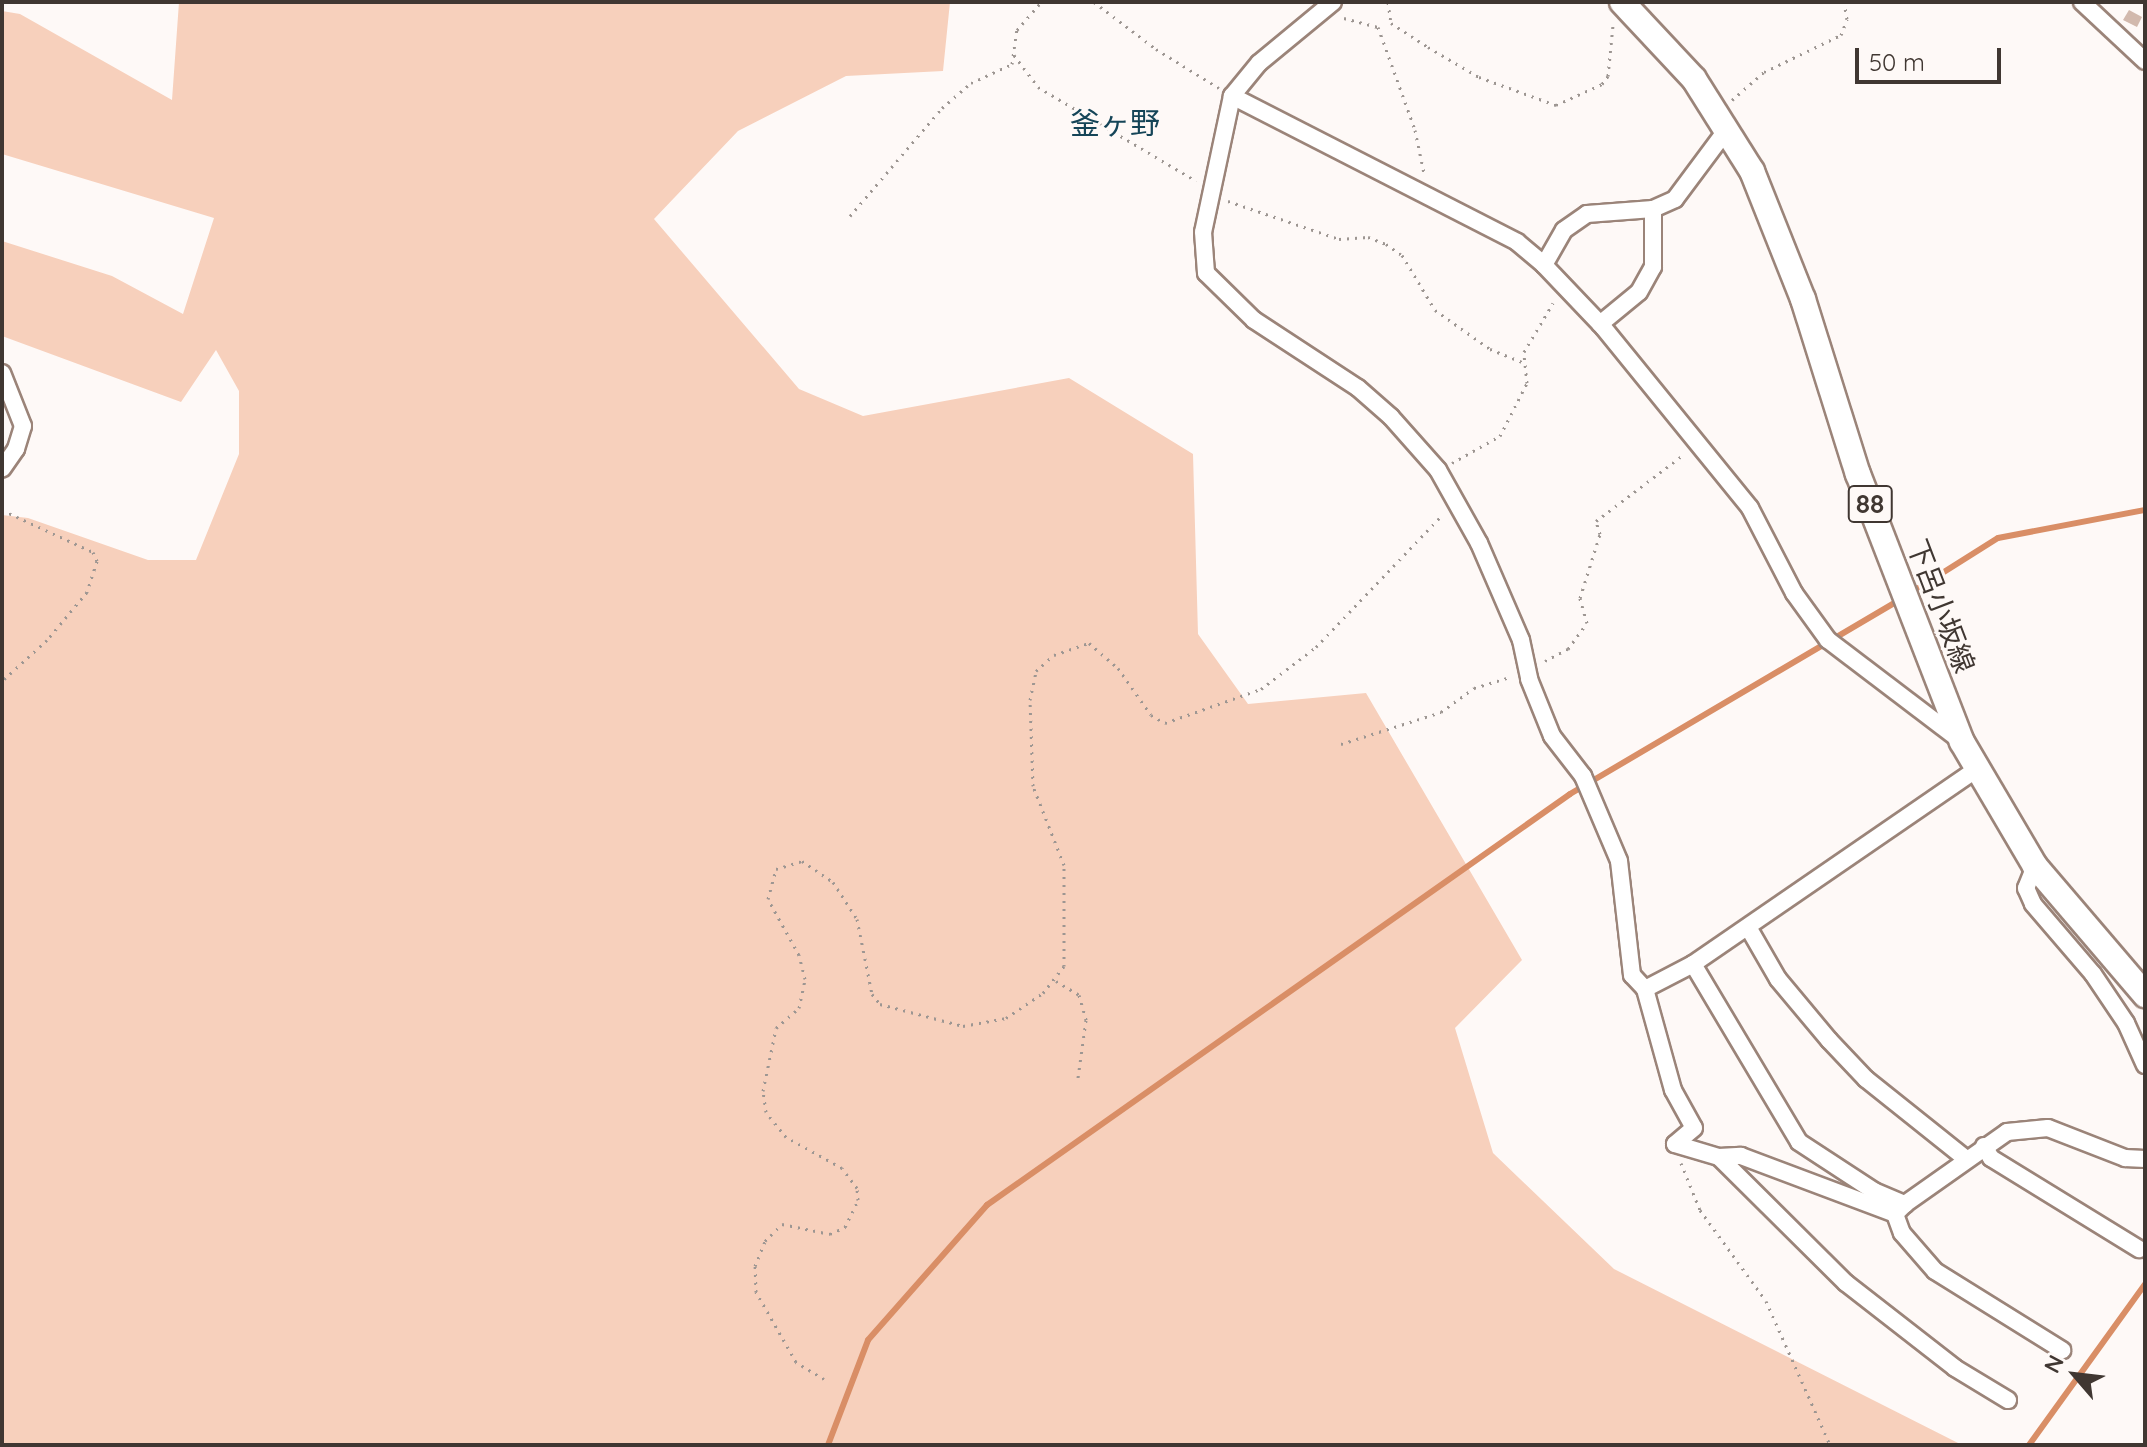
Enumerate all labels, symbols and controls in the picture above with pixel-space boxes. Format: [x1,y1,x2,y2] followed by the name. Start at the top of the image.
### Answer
[1859,32,2005,82] scale bar
[1869,47,1925,77] text: 50 m
[1070,105,1160,141] district label: 釜ヶ野
[1846,482,1894,526] road number: 88
[1900,535,1982,677] street label: 下呂小坂線
[2035,1335,2115,1415] north arrow
[2038,1350,2070,1377] text: N

